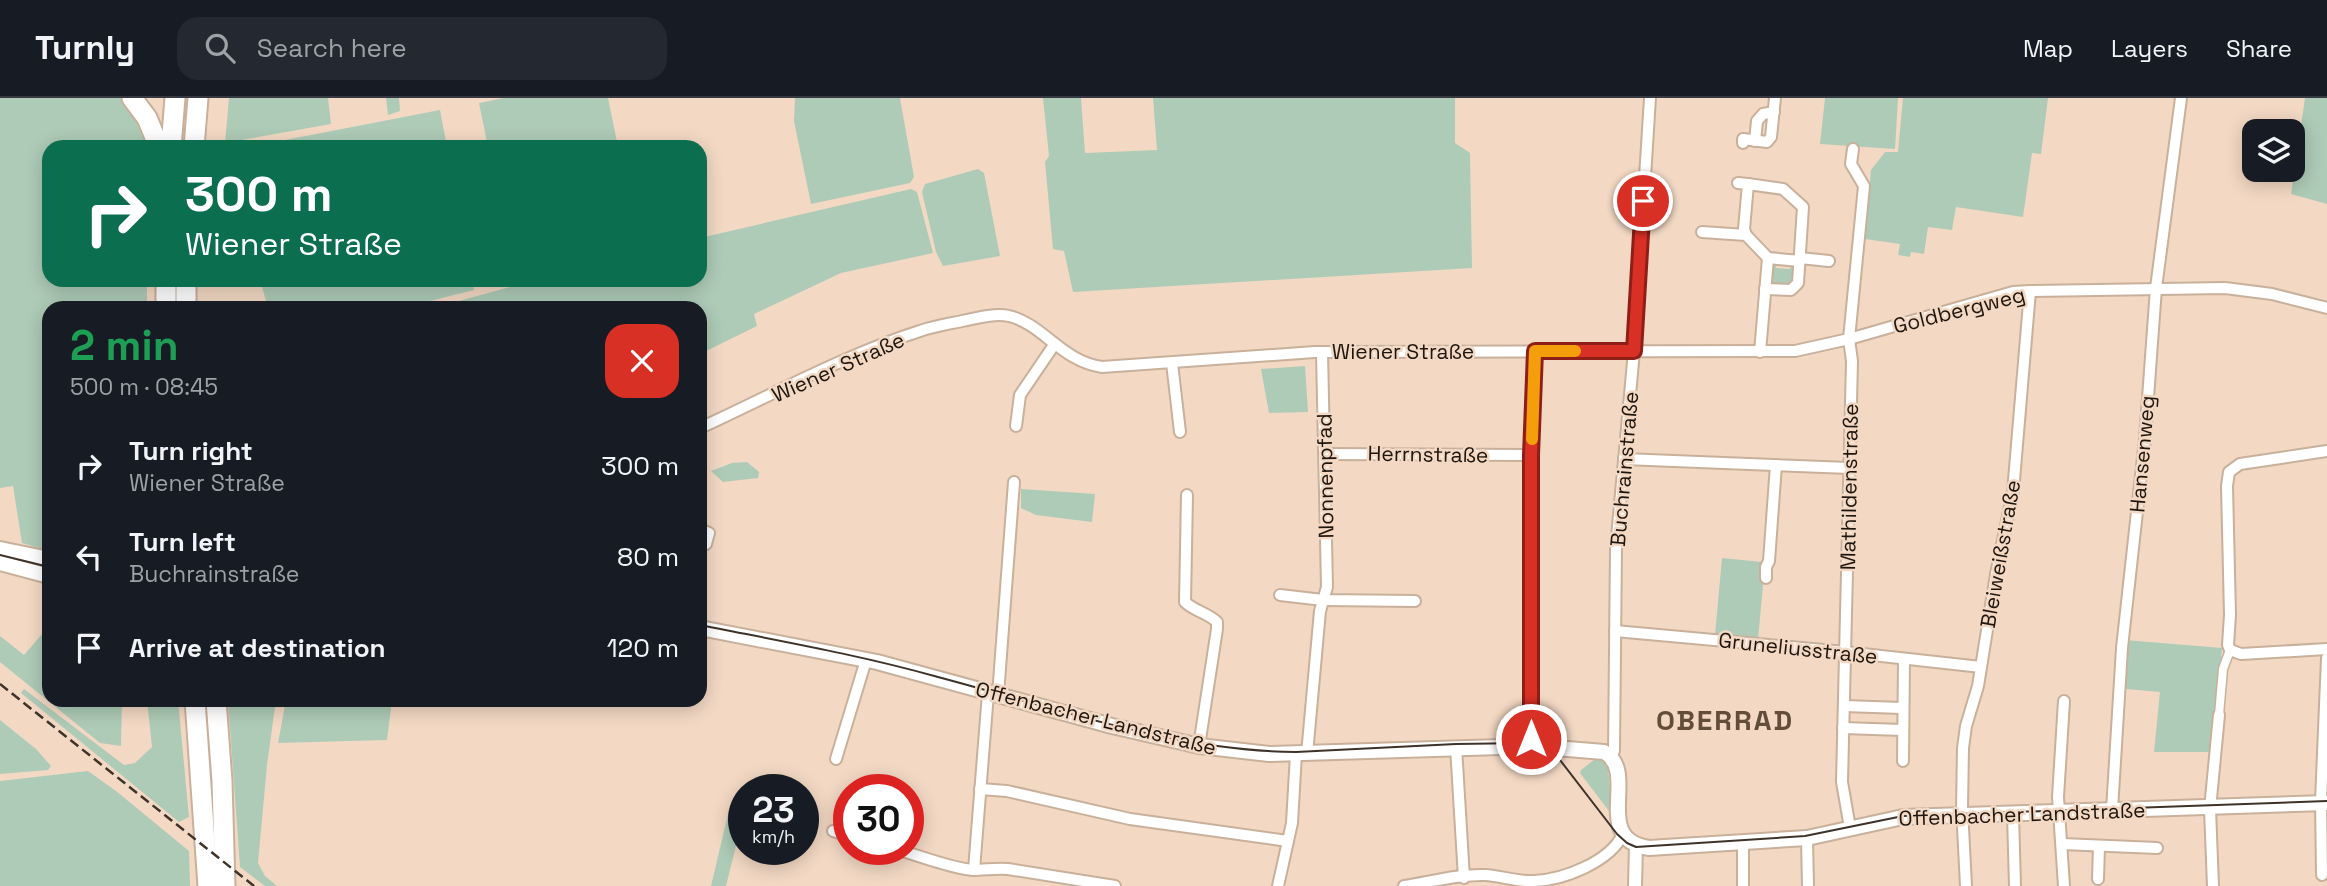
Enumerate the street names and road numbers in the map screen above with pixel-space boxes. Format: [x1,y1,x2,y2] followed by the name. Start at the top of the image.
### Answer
[1890,281,2028,339] street label: Goldbergweg
[767,326,909,408] street label: Wiener Straße
[1332,338,1474,365] street label: Wiener Straße
[1604,390,1644,548] street label: Buchrainstraße
[2123,394,2161,514] street label: Hansenweg
[1834,403,1864,571] street label: Mathildenstraße
[1310,413,1340,539] street label: Nonnenpfad
[1367,439,1489,469] street label: Herrnstraße
[1974,478,2026,630] street label: Bleiweißstraße
[1717,626,1879,670] street label: Gruneliusstraße
[973,675,1219,761] street label: Offenbacher Landstraße
[1898,796,2146,832] street label: Offenbacher Landstraße

